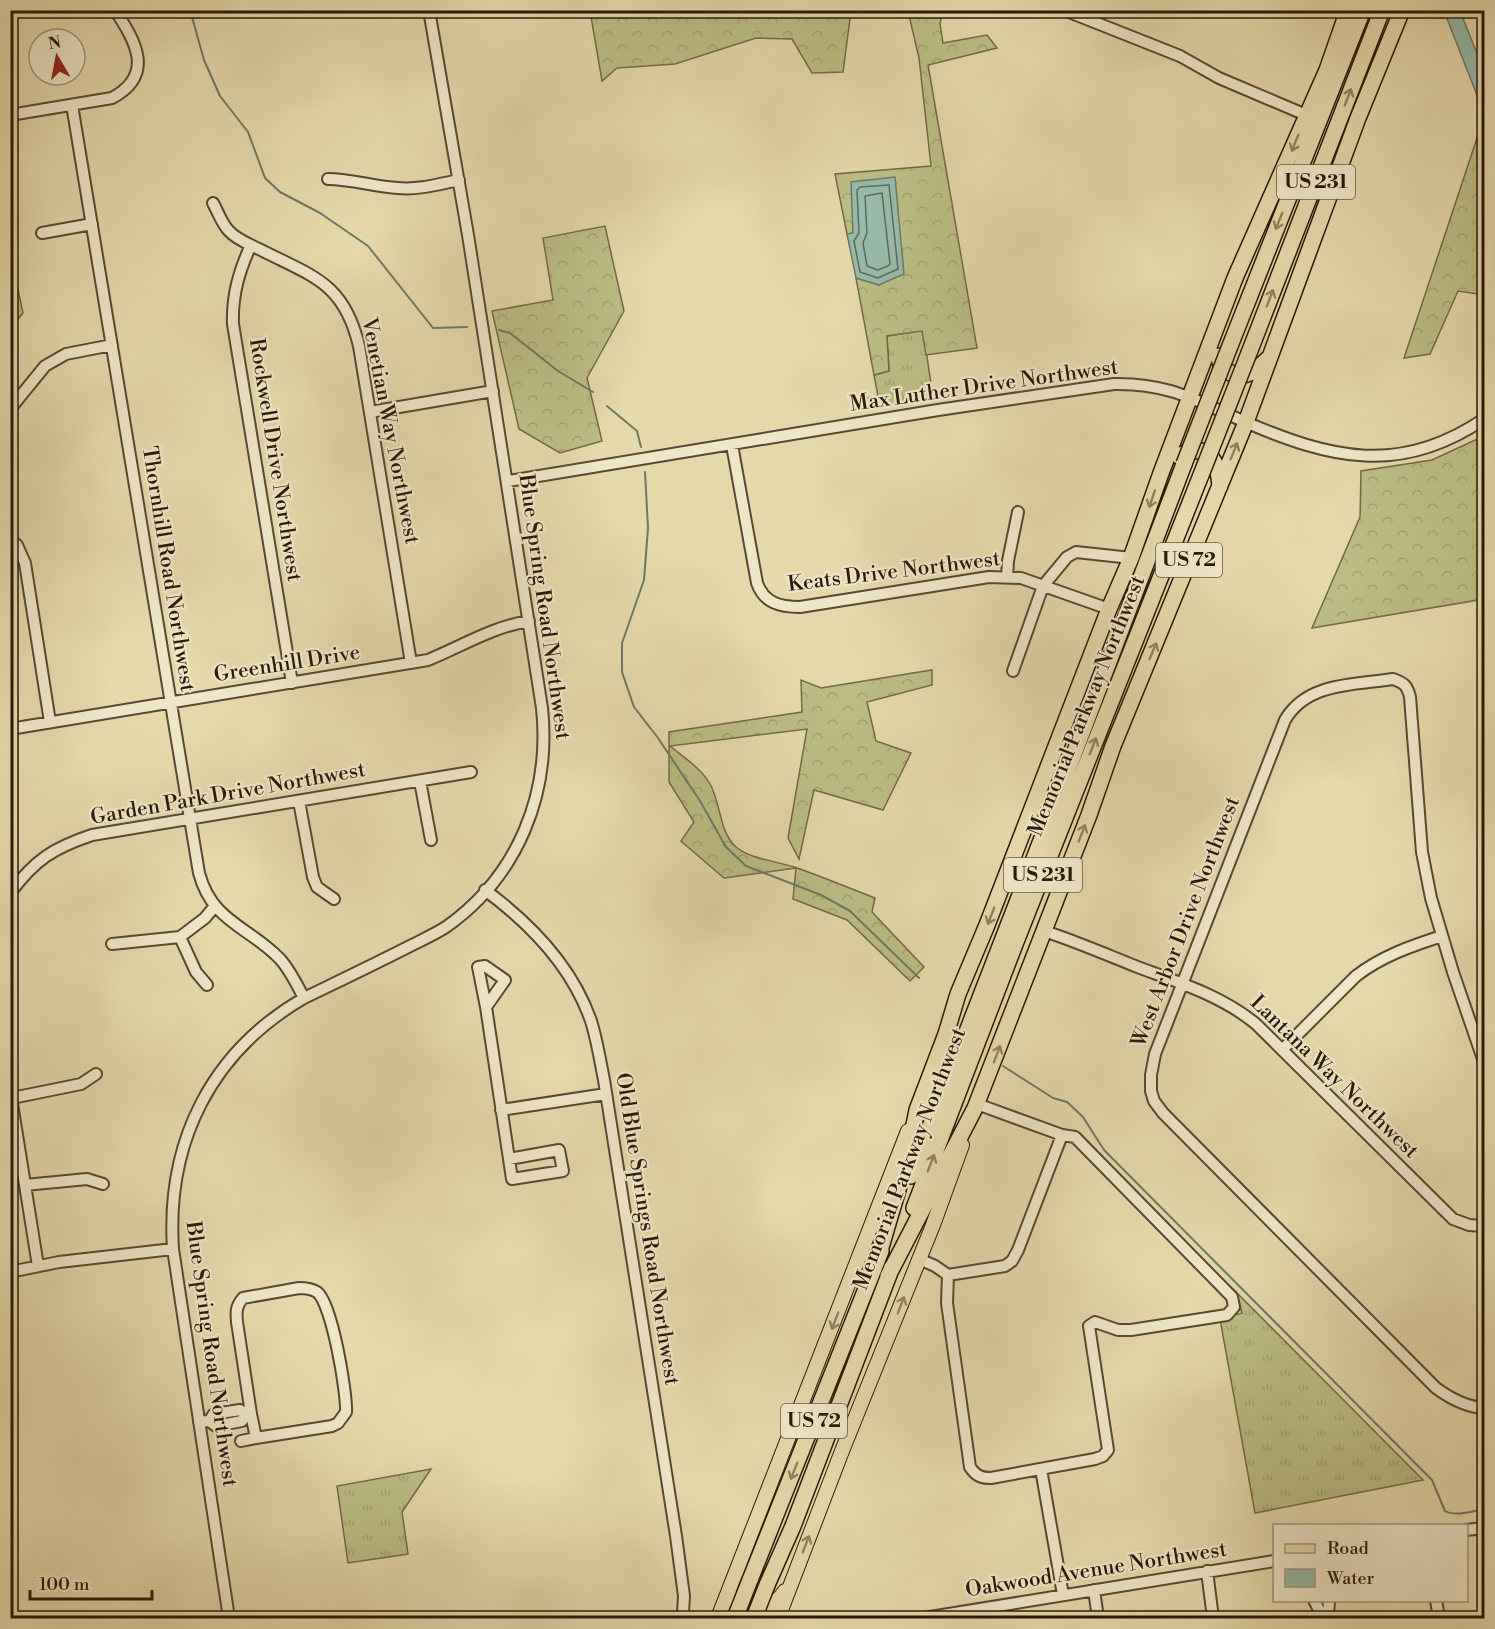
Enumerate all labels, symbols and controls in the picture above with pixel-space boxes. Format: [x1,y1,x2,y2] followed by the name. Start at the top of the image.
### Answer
[27,27,87,87] north arrow
[47,32,63,54] text: N
[1344,88,1355,107] one-way arrow
[1289,133,1300,151] one-way arrow
[1277,165,1355,199] road number: US 231
[1273,211,1284,230] one-way arrow
[1265,290,1276,308] one-way arrow
[355,315,425,547] street label: Venetian Way Northwest
[243,337,307,584] street label: Rockwell Drive Northwest
[848,354,1120,418] street label: Max Luther Drive Northwest
[1229,442,1240,461] one-way arrow
[136,444,200,694] street label: Thornhill Road Northwest
[512,472,576,742] street label: Blue Spring Road Northwest
[1145,489,1156,508] one-way arrow
[1156,543,1222,577] road number: US 72
[786,546,1002,598] street label: Keats Drive Northwest
[1023,571,1151,840] street label: Memorial Parkway Northwest
[212,640,362,688] street label: Greenhill Drive
[1148,642,1159,661] one-way arrow
[1089,738,1100,756] one-way arrow
[88,757,368,831] street label: Garden Park Drive Northwest
[1126,792,1246,1052] street label: West Arbor Drive Northwest
[1077,824,1088,843] one-way arrow
[1004,858,1082,892] road number: US 231
[984,906,995,924] one-way arrow
[1244,990,1424,1165] street label: Lantana Way Northwest
[848,1024,972,1294] street label: Memorial Parkway Northwest
[992,1045,1003,1064] one-way arrow
[609,1071,685,1388] street label: Old Blue Springs Road Northwest
[927,1154,938,1173] one-way arrow
[179,1219,243,1489] street label: Blue Spring Road Northwest
[896,1296,907,1315] one-way arrow
[829,1311,840,1330] one-way arrow
[781,1404,847,1438] road number: US 72
[788,1462,799,1480] one-way arrow
[1273,1524,1468,1602] legend
[802,1536,813,1554] one-way arrow
[963,1536,1229,1604] street label: Oakwood Avenue Northwest
[1327,1537,1370,1560] text: Road
[30,1563,152,1601] scale bar
[1326,1567,1375,1590] text: Water
[39,1573,90,1596] text: 100 m

